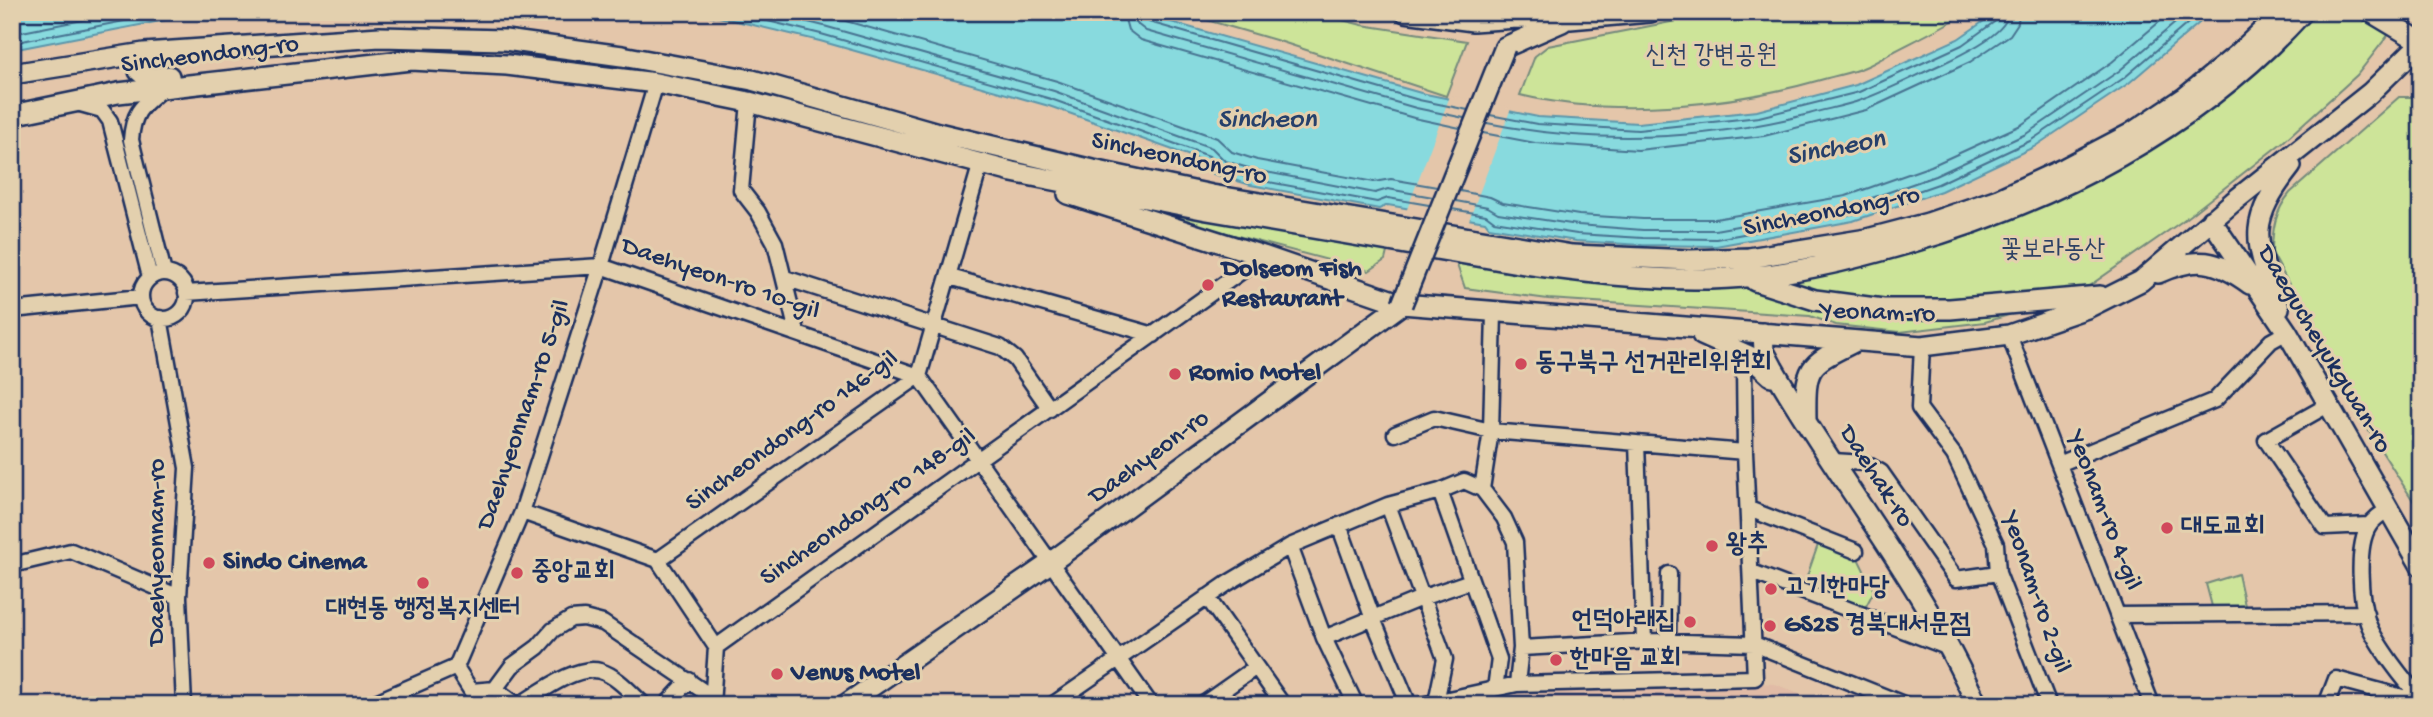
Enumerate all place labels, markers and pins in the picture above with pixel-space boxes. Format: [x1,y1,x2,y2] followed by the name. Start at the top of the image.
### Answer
[1220,255,1362,316] place label: Dolseom Fish Restaurant
[1200,277,1216,293] marker: Dolseom Fish Restaurant
[1535,349,1771,380] place label: 동구북구 선거관리위원회
[1513,356,1529,372] marker: 동구북구 선거관리위원회
[1188,359,1321,390] place label: Romio Motel
[1167,366,1183,382] marker: Romio Motel
[2181,513,2265,544] place label: 대도교회
[2159,520,2175,536] marker: 대도교회
[1726,530,1768,562] place label: 왕추
[1704,538,1720,554] marker: 왕추
[223,548,368,579] place label: Sindo Cinema
[201,555,217,571] marker: Sindo Cinema
[531,558,615,589] place label: 중앙교회
[509,565,525,581] marker: 중앙교회
[1785,574,1890,605] place label: 고기한마당
[415,575,431,591] marker: 대현동 행정복지센터
[1763,581,1779,597] marker: 고기한마당
[326,595,520,626] place label: 대현동 행정복지센터
[1571,607,1676,638] place label: 언덕아래집
[1784,611,1971,642] place label: GS25 경북대서문점
[1682,614,1698,630] marker: 언덕아래집
[1762,618,1778,634] marker: GS25 경북대서문점
[1569,645,1681,676] place label: 한마음 교회
[1548,652,1564,668] marker: 한마음 교회
[790,659,921,690] place label: Venus Motel
[769,666,785,682] marker: Venus Motel

